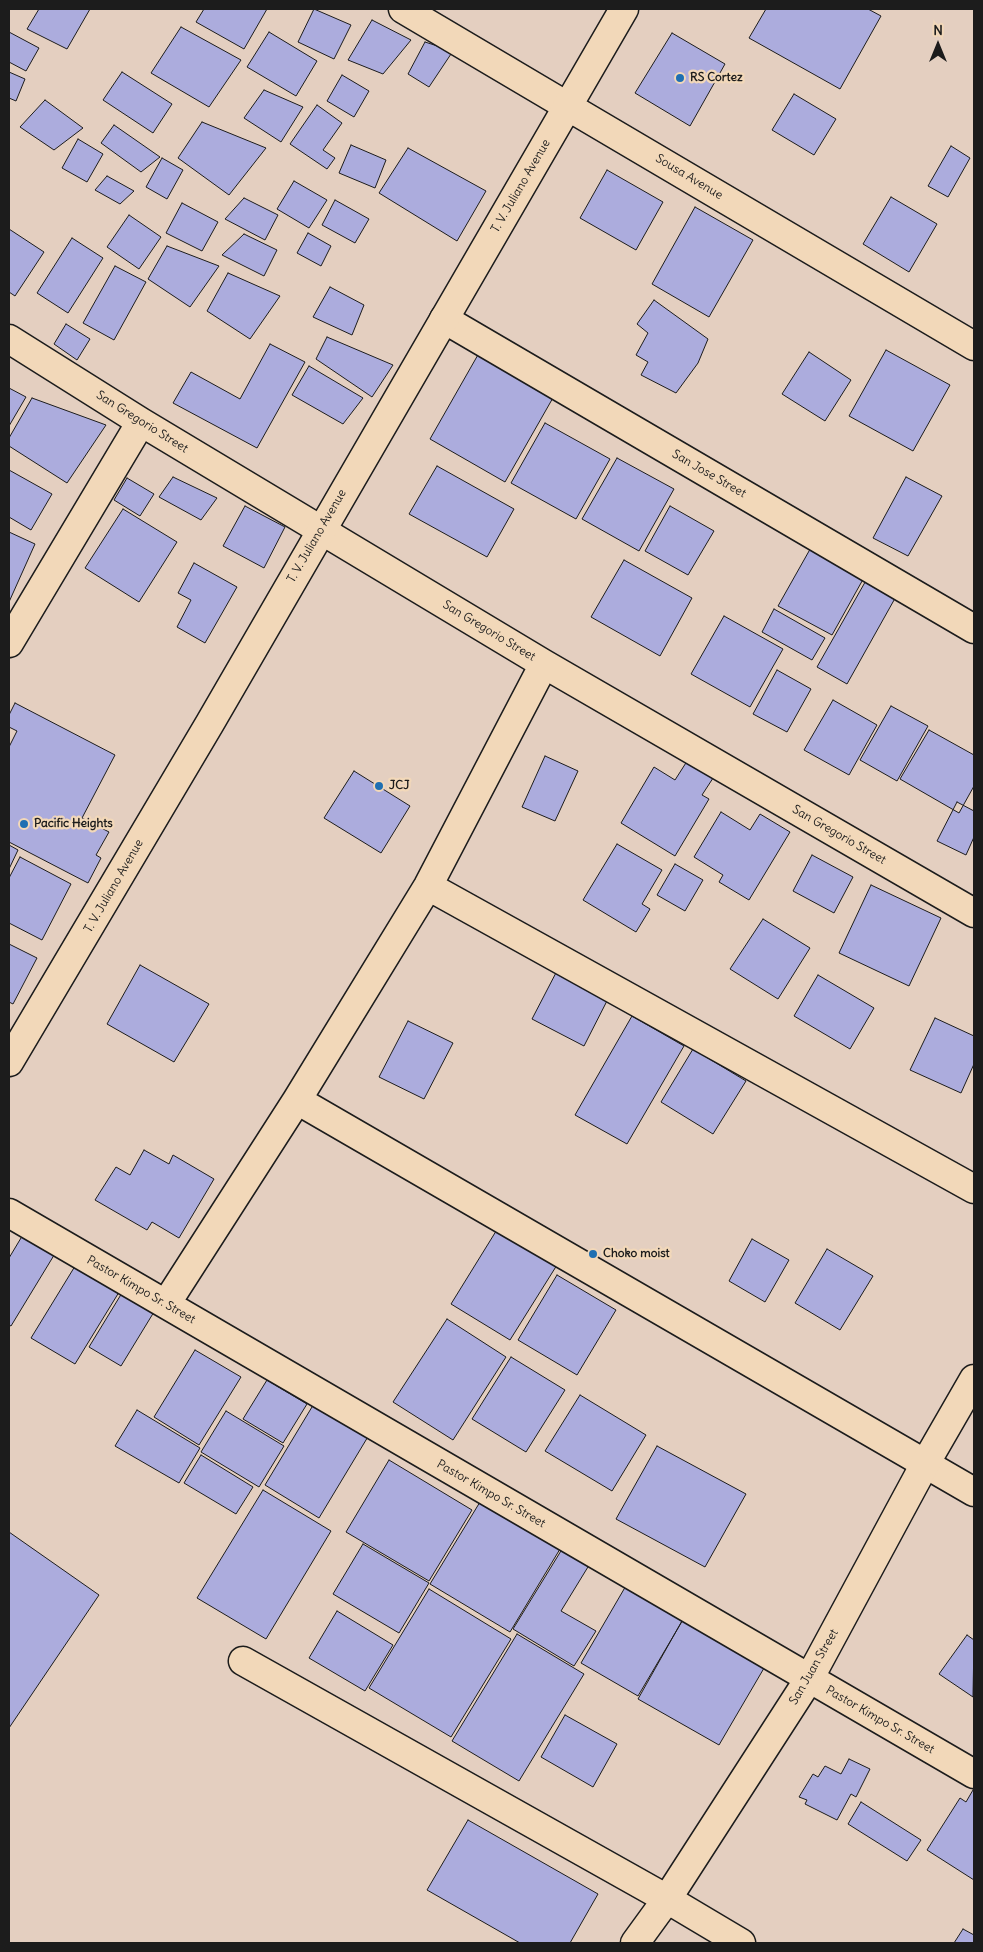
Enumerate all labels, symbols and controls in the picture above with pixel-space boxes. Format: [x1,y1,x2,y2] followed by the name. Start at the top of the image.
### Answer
[913,20,963,70] north arrow
[933,21,943,39] text: N
[690,71,743,85] place label: RS Cortez
[674,72,686,84] marker: RS Cortez
[488,137,554,235] street label: T. V. Juliano Avenue
[653,151,725,203] street label: Sousa Avenue
[93,388,191,456] street label: San Gregorio Street
[669,447,749,501] street label: San Jose Street
[284,487,350,585] street label: T. V. Juliano Avenue
[440,598,538,664] street label: San Gregorio Street
[389,779,409,793] place label: JCJ
[373,780,385,792] marker: JCJ
[790,802,888,868] street label: San Gregorio Street
[34,817,113,831] place label: Pacific Heights
[18,818,30,830] marker: Pacific Heights
[81,837,147,935] street label: T. V. Juliano Avenue
[603,1247,670,1261] place label: Choko moist
[587,1248,599,1260] marker: Choko moist
[84,1253,198,1327] street label: Pastor Kimpo Sr. Street
[434,1457,548,1531] street label: Pastor Kimpo Sr. Street
[787,1627,841,1707] street label: San Juan Street
[823,1683,937,1757] street label: Pastor Kimpo Sr. Street

